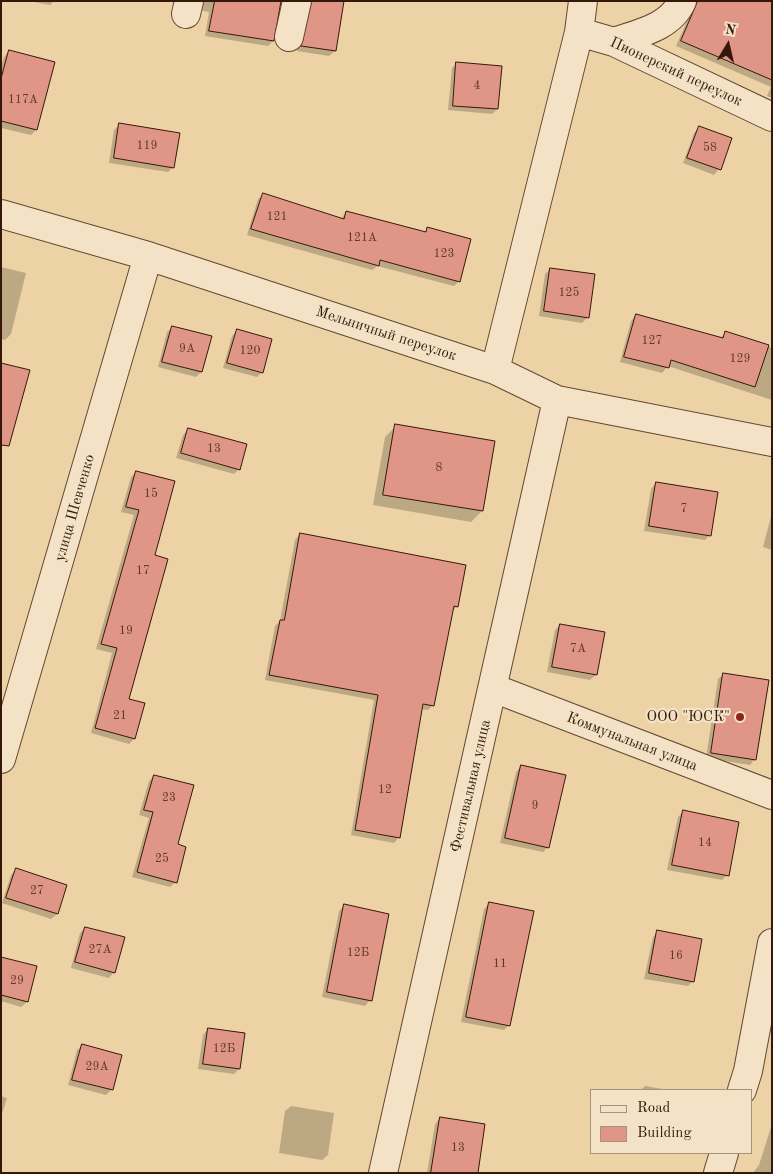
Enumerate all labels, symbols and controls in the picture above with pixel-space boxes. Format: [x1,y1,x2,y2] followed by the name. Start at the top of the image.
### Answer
[703,20,753,70] north arrow
[724,22,737,38] text: N
[607,33,745,111] street label: Пионерский переулок
[474,79,480,93] house number: 4
[8,93,38,107] house number: 117А
[137,139,157,153] house number: 119
[703,141,717,155] house number: 58
[267,210,287,224] house number: 121
[347,231,377,245] house number: 121А
[434,247,454,261] house number: 123
[559,286,579,300] house number: 125
[313,303,459,365] street label: Мельничный переулок
[642,334,662,348] house number: 127
[179,342,195,356] house number: 9А
[240,344,260,358] house number: 120
[730,352,750,366] house number: 129
[207,442,221,456] house number: 13
[51,452,99,564] street label: улица Шевченко
[436,461,442,475] house number: 8
[144,487,158,501] house number: 15
[681,502,687,516] house number: 7
[136,564,150,578] house number: 17
[119,624,133,638] house number: 19
[570,642,586,656] house number: 7А
[646,708,730,726] place label: ООО "ЮСК"
[113,709,127,723] house number: 21
[564,709,700,775] street label: Коммунальная улица
[734,711,746,723] marker: ООО "ЮСК"
[447,718,495,854] street label: Фестивальная улица
[378,783,392,797] house number: 12
[162,791,176,805] house number: 23
[532,799,538,813] house number: 9
[698,836,712,850] house number: 14
[155,852,169,866] house number: 25
[30,884,44,898] house number: 27
[88,943,112,957] house number: 27А
[347,946,369,960] house number: 12Б
[669,949,683,963] house number: 16
[493,957,507,971] house number: 11
[10,974,24,988] house number: 29
[213,1042,235,1056] house number: 12Б
[85,1060,109,1074] house number: 29А
[590,1089,753,1154] legend
[637,1101,670,1116] text: Road
[637,1126,692,1141] text: Building
[451,1141,465,1155] house number: 13

